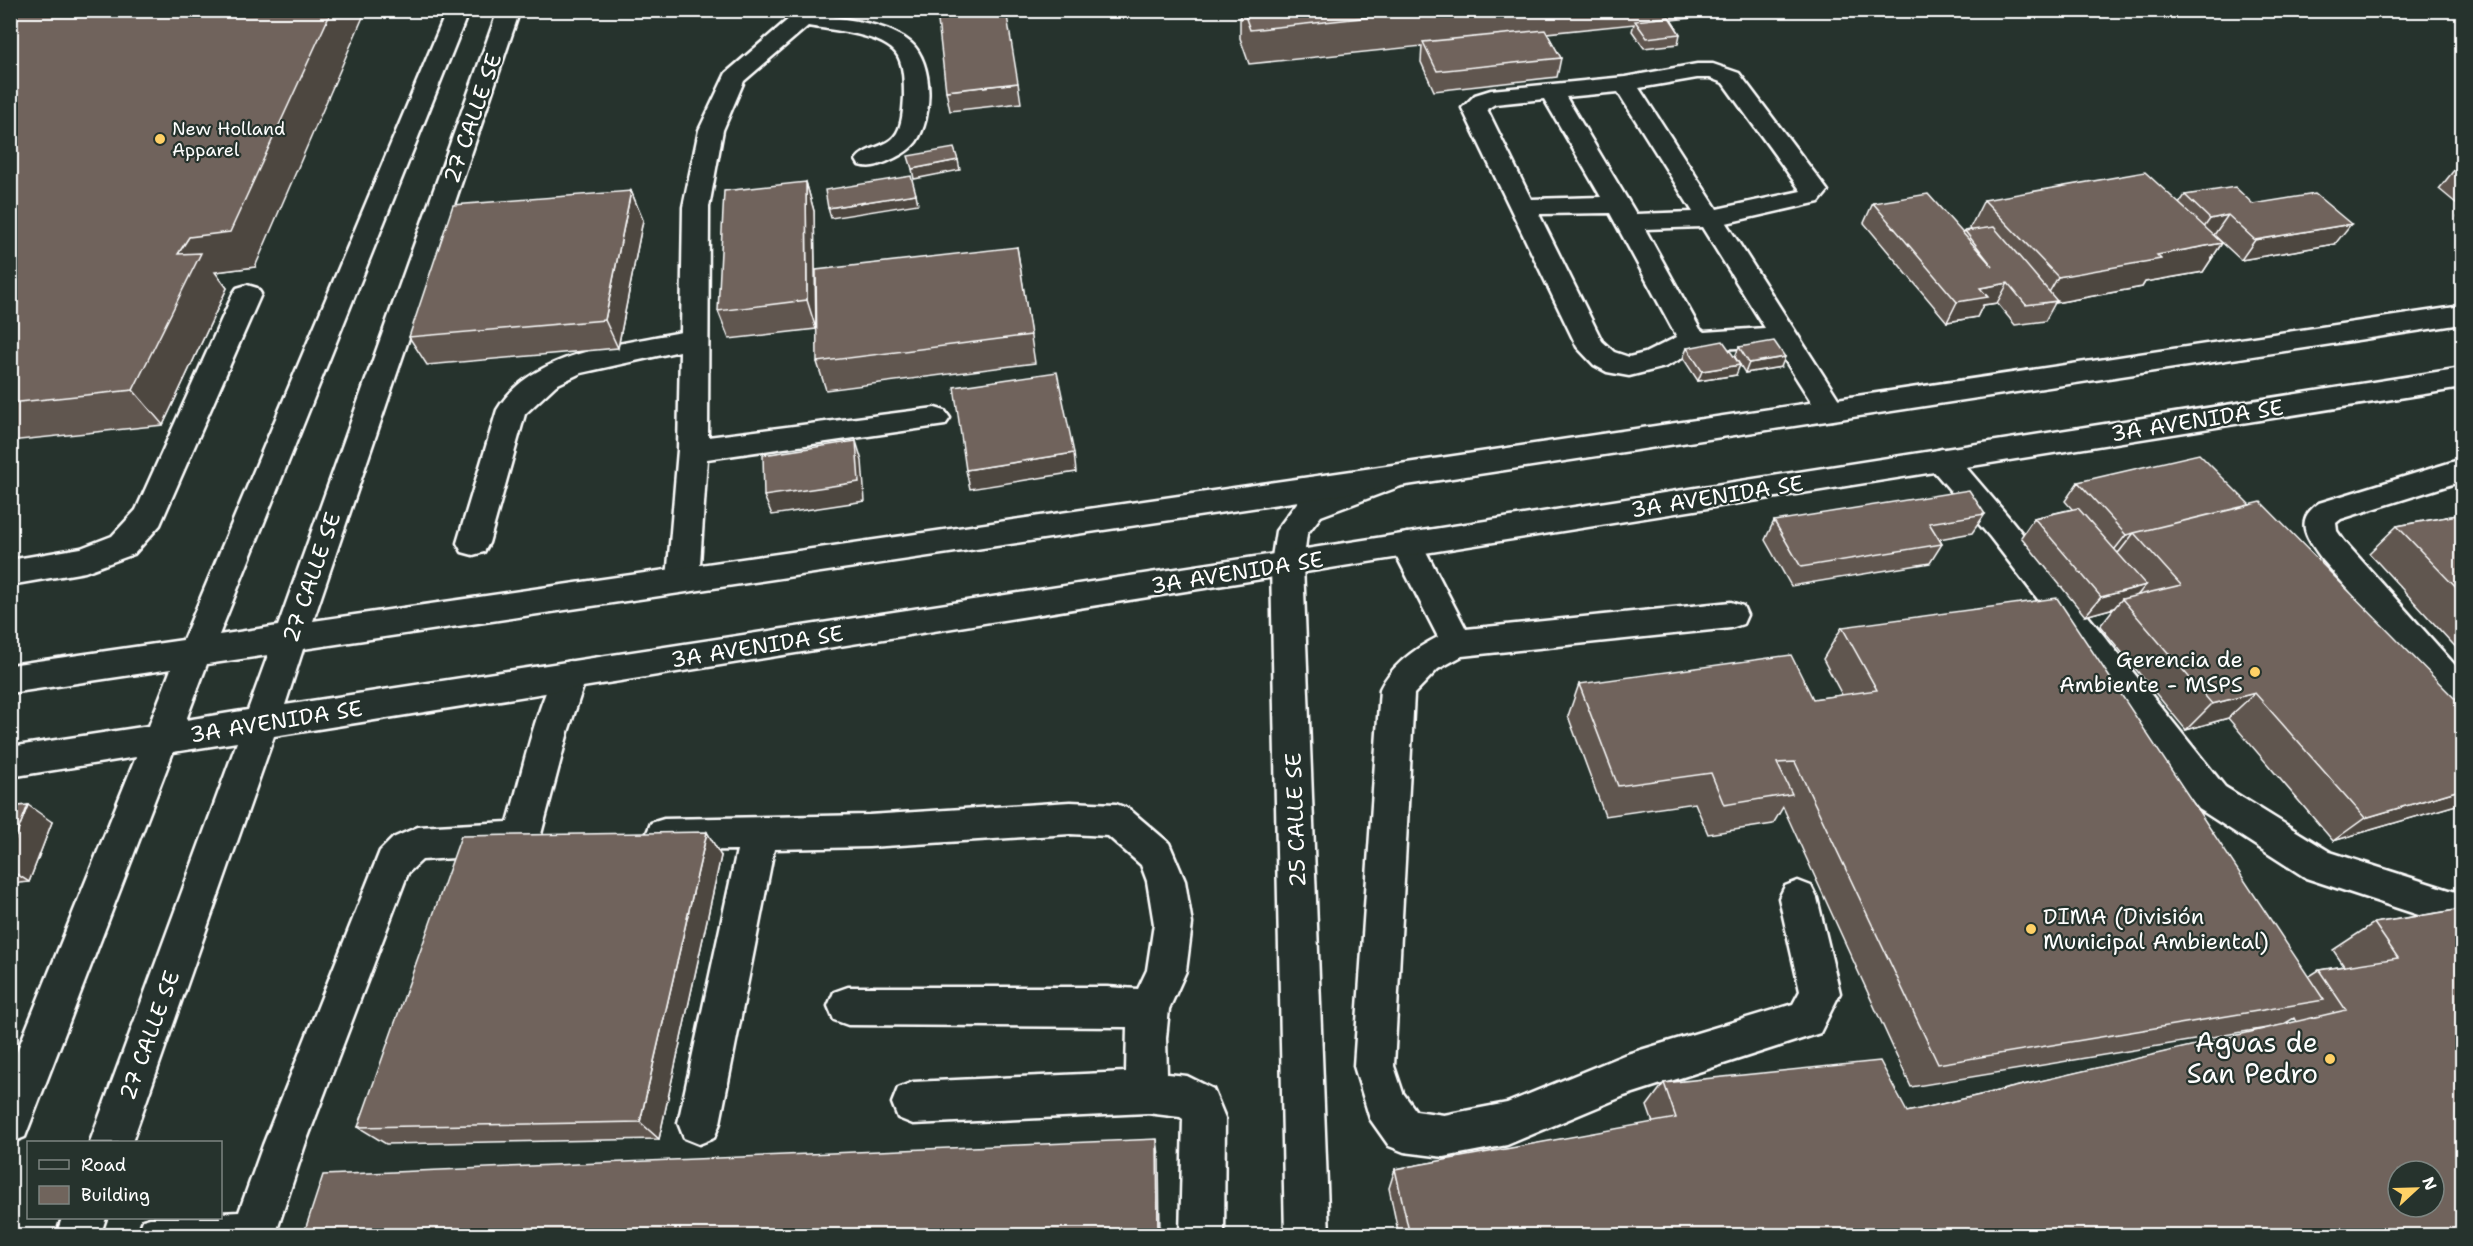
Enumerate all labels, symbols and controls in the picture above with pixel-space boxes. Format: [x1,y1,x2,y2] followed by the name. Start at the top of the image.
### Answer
[437,49,508,187] street label: 27 CALLE SE
[172,117,285,162] place label: New Holland Apparel
[153,132,167,146] marker: New Holland Apparel
[2109,393,2285,448] street label: 3A AVENIDA SE
[1629,469,1805,524] street label: 3A AVENIDA SE
[276,508,347,646] street label: 27 CALLE SE
[1149,545,1325,600] street label: 3A AVENIDA SE
[669,619,845,674] street label: 3A AVENIDA SE
[2059,645,2243,699] place label: Gerencia de Ambiente - MSPS
[2248,665,2262,679] marker: Gerencia de Ambiente - MSPS
[188,694,364,749] street label: 3A AVENIDA SE
[1279,752,1312,888] street label: 25 CALLE SE
[2043,902,2269,956] place label: DIMA (División Municipal Ambiental)
[2024,922,2038,936] marker: DIMA (División Municipal Ambiental)
[113,967,186,1104] street label: 27 CALLE SE
[2187,1024,2318,1092] place label: Aguas de San Pedro
[2323,1052,2337,1066] marker: Aguas de San Pedro
[27,1141,222,1219] legend
[81,1153,126,1177] text: Road
[2386,1159,2446,1219] north arrow
[2417,1174,2442,1193] text: N
[81,1183,150,1207] text: Building

